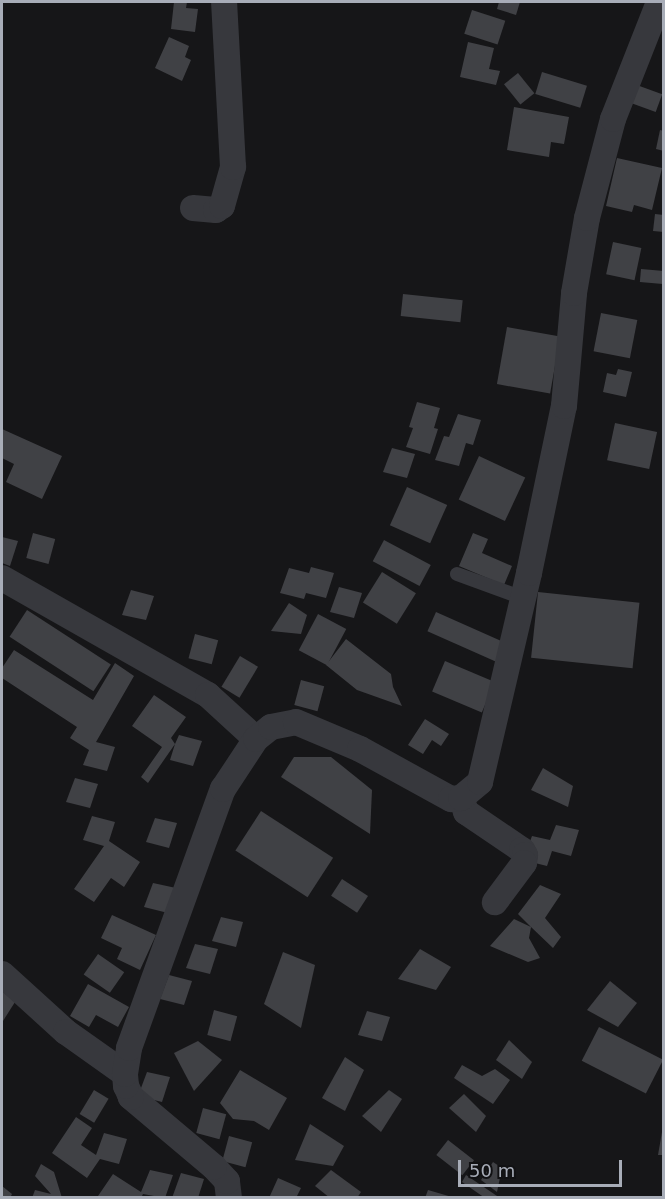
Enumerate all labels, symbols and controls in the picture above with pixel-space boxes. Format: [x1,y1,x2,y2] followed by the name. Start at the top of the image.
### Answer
[461,1148,624,1186] scale bar
[469,1160,515,1181] text: 50 m

